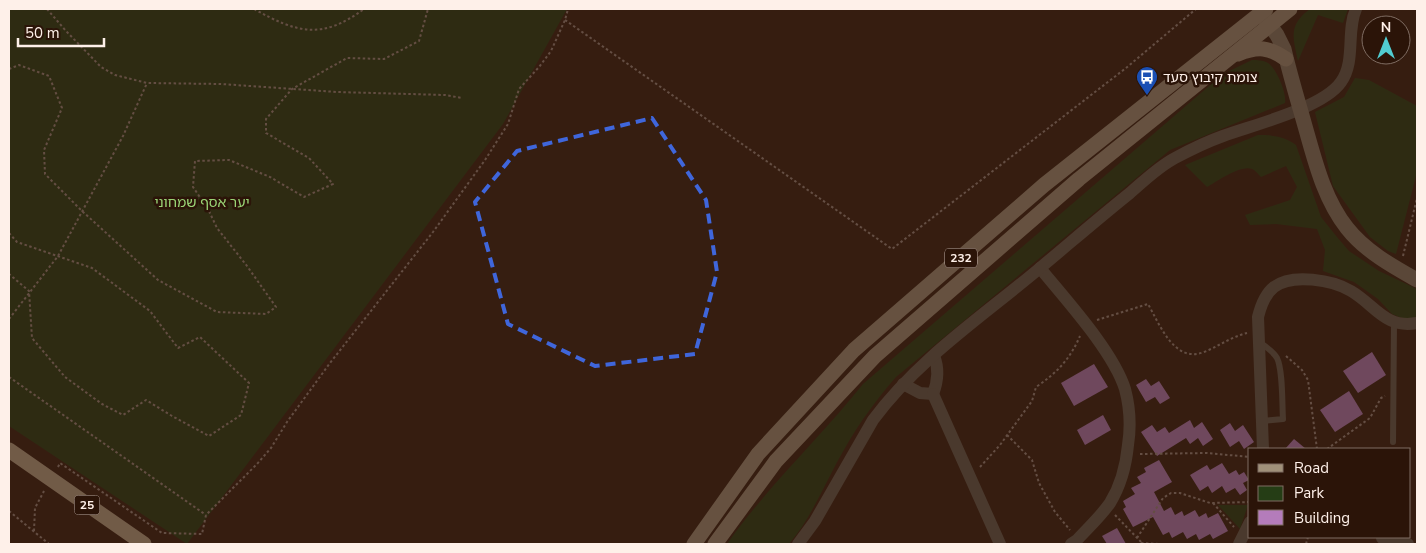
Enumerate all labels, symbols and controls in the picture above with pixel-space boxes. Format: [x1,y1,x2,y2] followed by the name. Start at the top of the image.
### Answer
[18,15,104,47] scale bar
[1361,15,1411,65] north arrow
[1381,18,1391,37] text: N
[25,23,60,43] text: 50 m
[1135,65,1159,96] bus stop icon: צומת קיבוץ סעד
[1163,68,1258,87] place label: צומת קיבוץ סעד
[154,193,250,212] park label: יער אסף שמחוני
[945,248,977,268] road number: 232
[1248,448,1411,538] legend
[1294,458,1329,478] text: Road
[1294,483,1324,503] text: Park
[74,496,100,514] road number: 25
[1294,508,1350,528] text: Building

